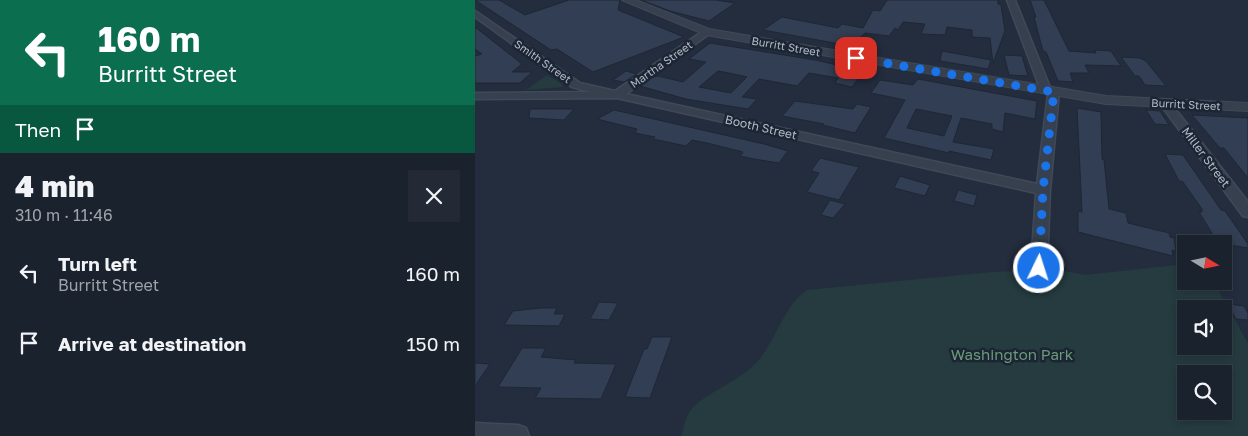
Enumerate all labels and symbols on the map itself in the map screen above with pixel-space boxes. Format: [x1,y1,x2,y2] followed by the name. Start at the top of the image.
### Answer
[751,34,821,58] street label: Burritt Street
[512,37,574,85] street label: Smith Street
[835,37,877,79] pin
[627,38,695,90] street label: Martha Street
[1151,96,1221,112] street label: Burritt Street
[724,111,799,143] street label: Booth Street
[1179,124,1234,190] street label: Miller Street
[1177,235,1233,290] north arrow
[1012,241,1064,293] position arrow
[951,345,1074,363] park label: Washington Park

